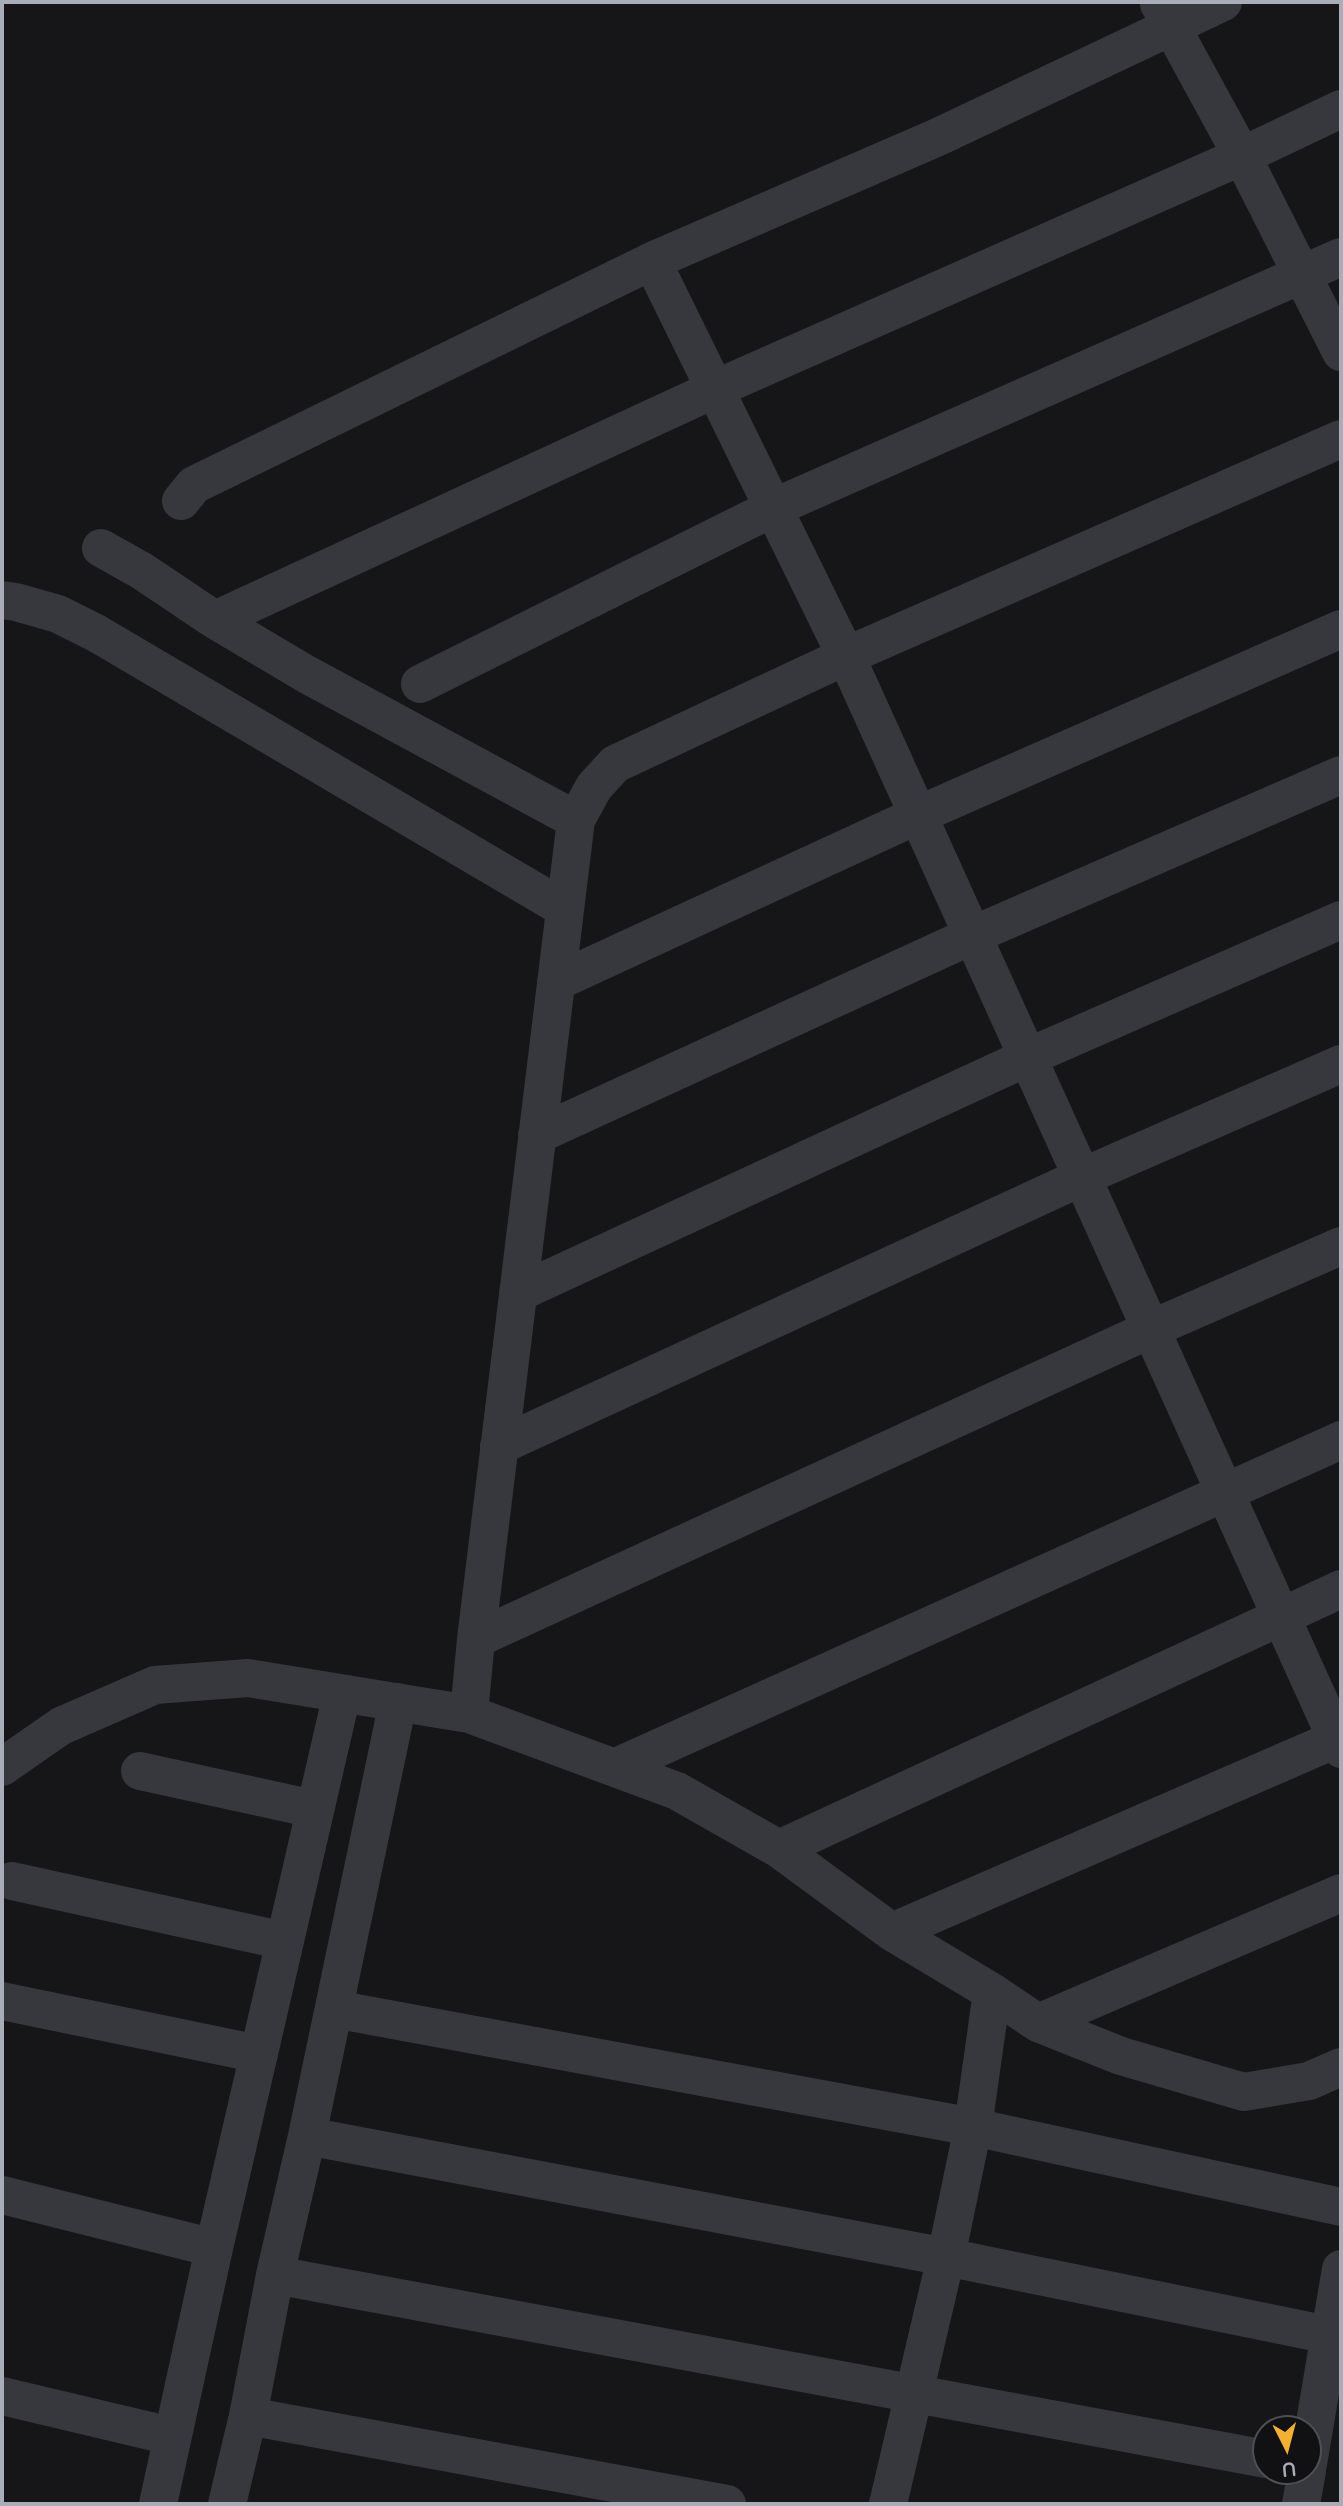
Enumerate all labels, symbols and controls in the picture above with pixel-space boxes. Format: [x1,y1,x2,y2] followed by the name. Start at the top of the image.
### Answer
[1252,2415,1322,2485] north arrow
[1281,2457,1297,2481] text: U

